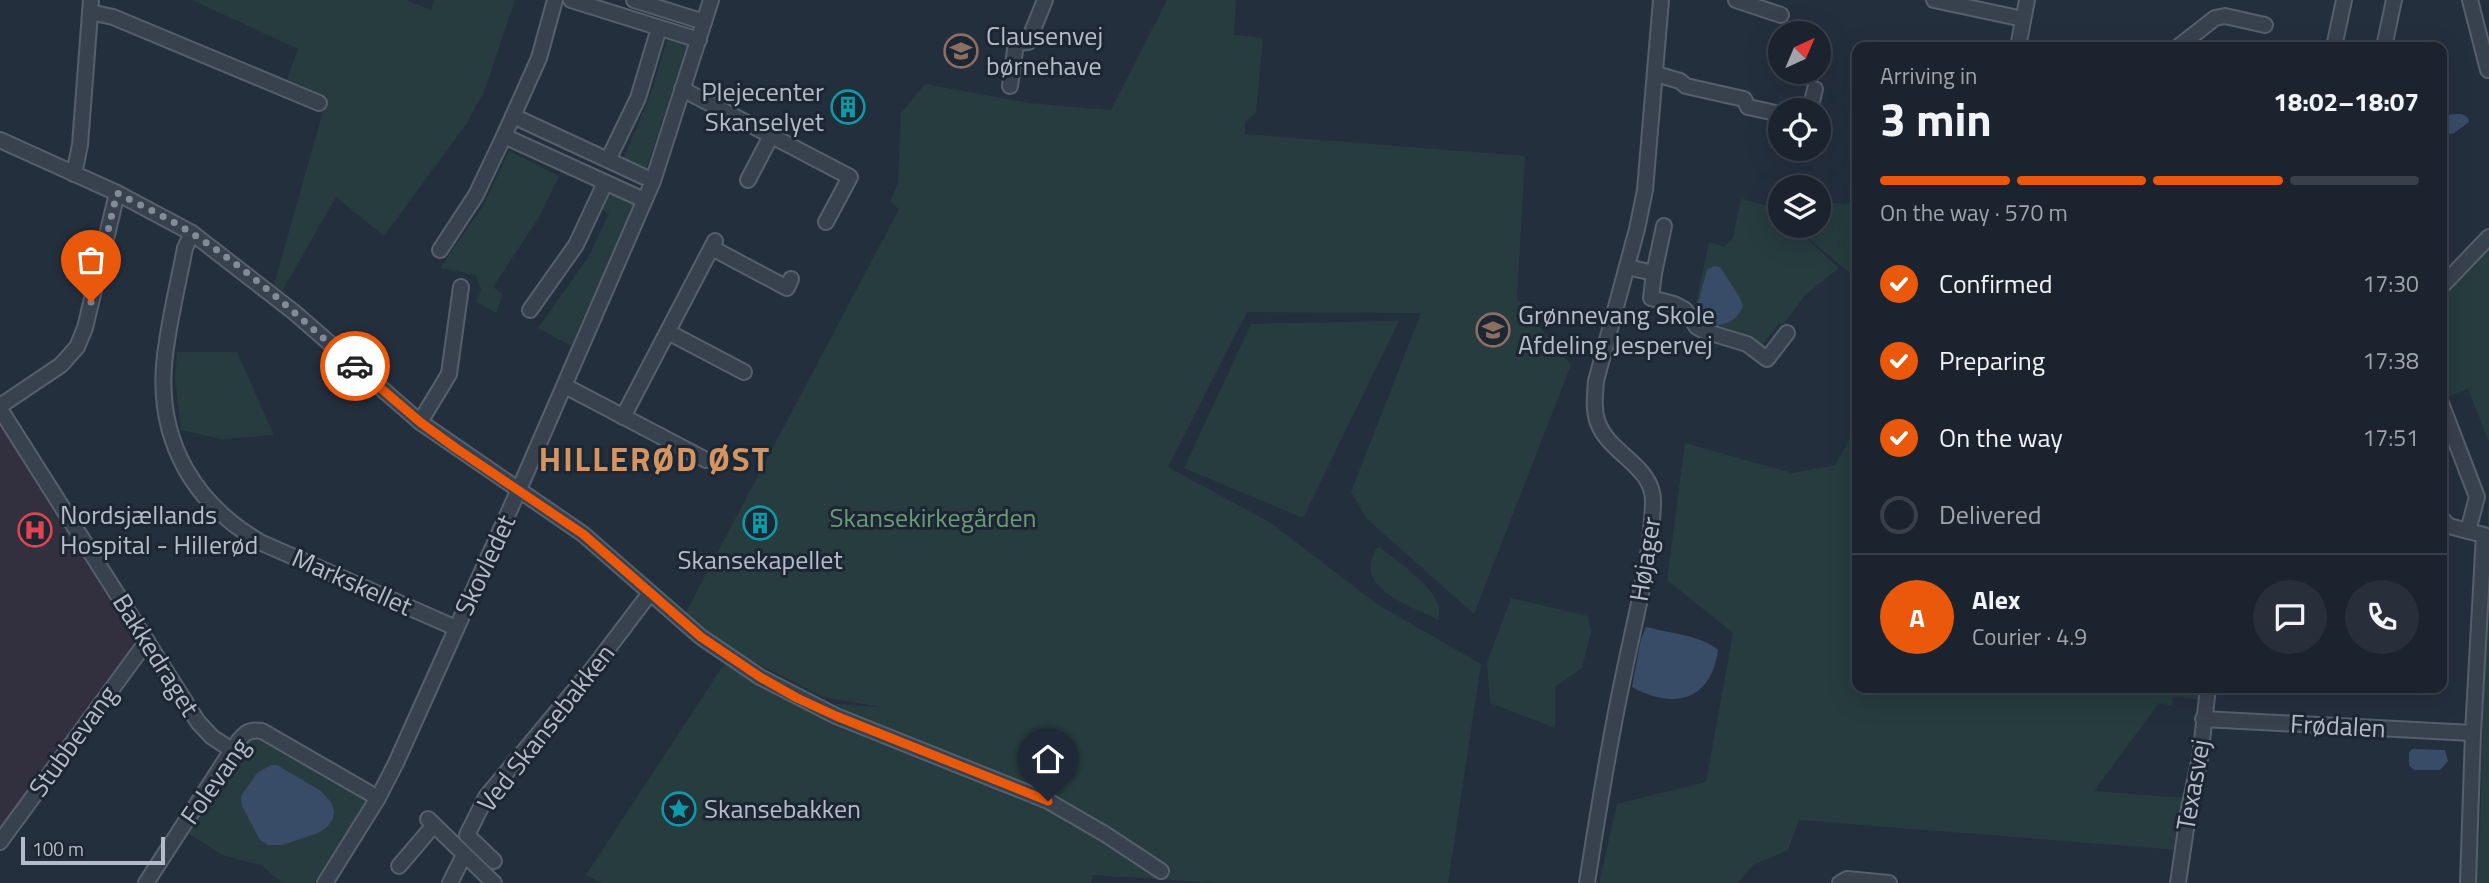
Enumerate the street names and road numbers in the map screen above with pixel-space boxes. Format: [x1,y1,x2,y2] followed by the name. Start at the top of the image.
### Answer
[444,508,525,622] street label: Skovledet
[1619,514,1670,604] street label: Højager
[286,538,419,625] street label: Markskellet
[103,586,210,724] street label: Bakkedraget
[467,635,624,820] street label: Ved Skansebakken
[19,677,126,805] street label: Stubbevang
[2289,704,2387,747] street label: Frødalen
[170,729,259,832] street label: Folevang
[2165,736,2220,834] street label: Texasvej

